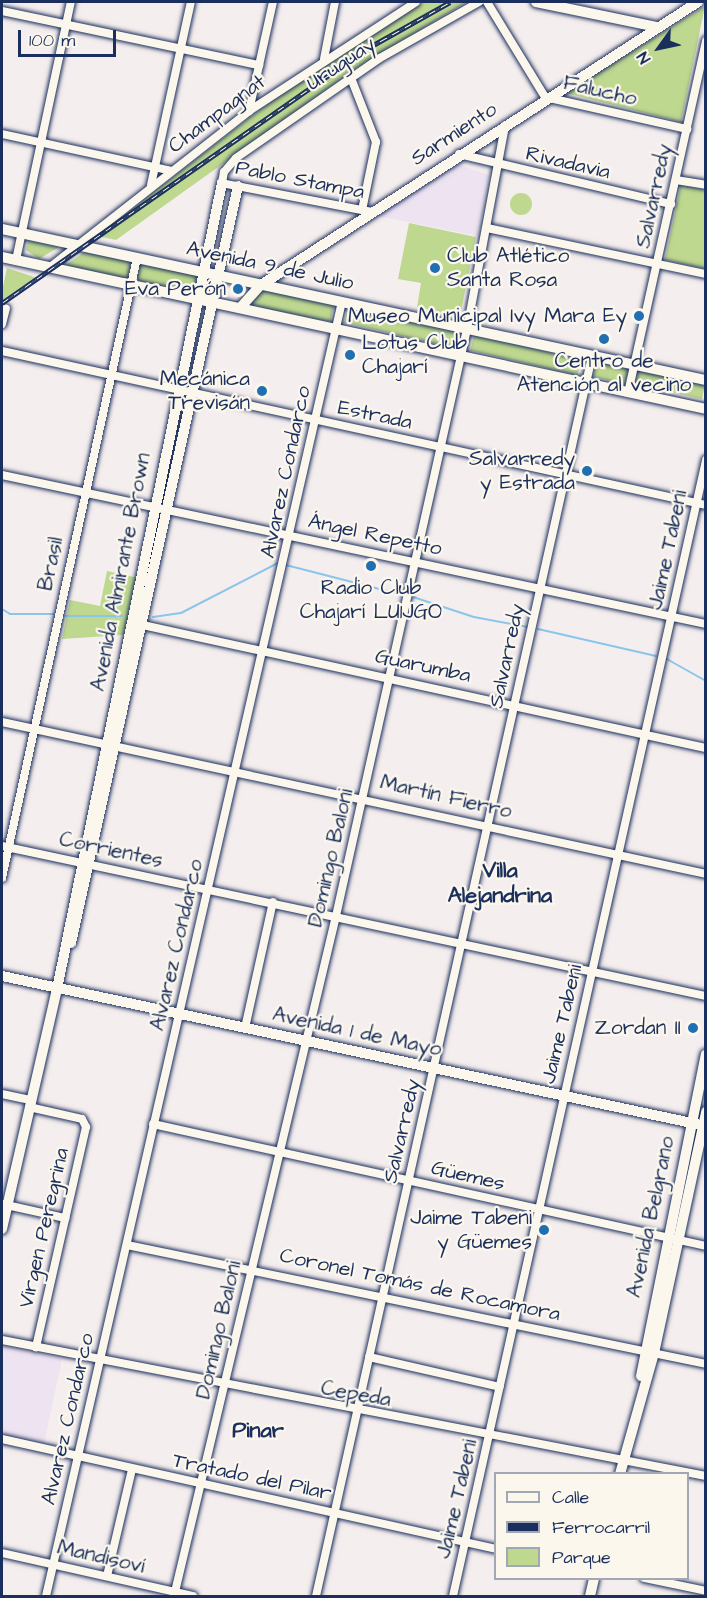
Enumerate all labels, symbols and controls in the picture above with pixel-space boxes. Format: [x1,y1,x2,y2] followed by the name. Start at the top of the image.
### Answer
[21,18,118,56] scale bar
[629,18,689,78] north arrow
[29,28,75,53] text: 100 m
[302,32,380,96] street label: Uruguay
[632,48,656,68] text: N
[163,69,271,159] street label: Champagnat
[561,70,639,112] street label: Falucho
[406,97,502,171] street label: Sarmiento
[523,141,613,185] street label: Rivadavia
[631,142,677,250] street label: Salvarredy
[233,155,367,205] street label: Pablo Stampa
[184,236,356,296] street label: Avenida 9 de Julio
[447,243,569,293] place label: Club Atlético Santa Rosa
[428,261,442,275] marker: Club Atlético Santa Rosa
[125,276,226,302] place label: Eva Perón
[231,282,245,296] marker: Eva Perón
[348,303,627,329] place label: Museo Municipal Ivy Mara Ey
[632,309,646,323] marker: Museo Municipal Ivy Mara Ey
[362,330,467,380] place label: Lotus Club Chajarí
[597,332,611,346] marker: Centro de Atención al vecino
[343,348,357,362] marker: Lotus Club Chajarí
[517,348,691,398] place label: Centro de Atención al vecino
[160,366,250,416] place label: Mecánica Trevisán
[255,384,317,560] street label: Alvarez Condarco
[255,384,269,398] marker: Mecánica Trevisán
[336,395,414,435] street label: Estrada
[469,446,575,496] place label: Salvarredy y Estrada
[86,451,156,693] street label: Avenida Almirante Brown
[580,464,594,478] marker: Salvarredy y Estrada
[643,488,693,612] street label: Jaime Tabeni
[306,509,444,561] street label: Ángel Repetto
[33,535,69,593] street label: Brasil
[364,559,378,573] marker: Radio Club Chajarí LU1JGO
[300,575,442,625] place label: Radio Club Chajarí LU1JGO
[484,602,530,710] street label: Salvarredy
[373,644,473,688] street label: Guarumba
[378,770,514,824] street label: Martín Fierro
[303,787,359,929] street label: Domingo Baloni
[57,827,165,873] street label: Corrientes
[145,857,209,1033] street label: Alvarez Condarco
[448,857,552,908] district label: Villa Alejandrina
[536,962,588,1086] street label: Jaime Tabeni
[270,1002,444,1062] street label: Avenida 1 de Mayo
[594,1015,681,1041] place label: Zordan II
[686,1021,700,1035] marker: Zordan II
[378,1077,426,1185] street label: Salvarredy
[622,1134,680,1300] street label: Avenida Belgrano
[13,1146,75,1310] street label: Virgen Peregrina
[429,1155,507,1197] street label: Güemes
[410,1205,532,1255] place label: Jaime Tabeni y Güemes
[537,1223,551,1237] marker: Jaime Tabeni y Güemes
[277,1243,563,1327] street label: Coronel Tomás de Rocamora
[191,1259,247,1401] street label: Domingo Baloni
[36,1331,100,1507] street label: Alvarez Condarco
[319,1375,393,1413] street label: Cepeda
[232,1418,284,1444] district label: Pinar
[431,1437,483,1561] street label: Jaime Tabeni
[170,1448,334,1506] street label: Tratado del Pilar
[494,1472,689,1580] legend
[552,1485,589,1510] text: Calle
[552,1515,650,1540] text: Ferrocarril
[55,1535,147,1579] street label: Mandisoví
[552,1545,611,1570] text: Parque

